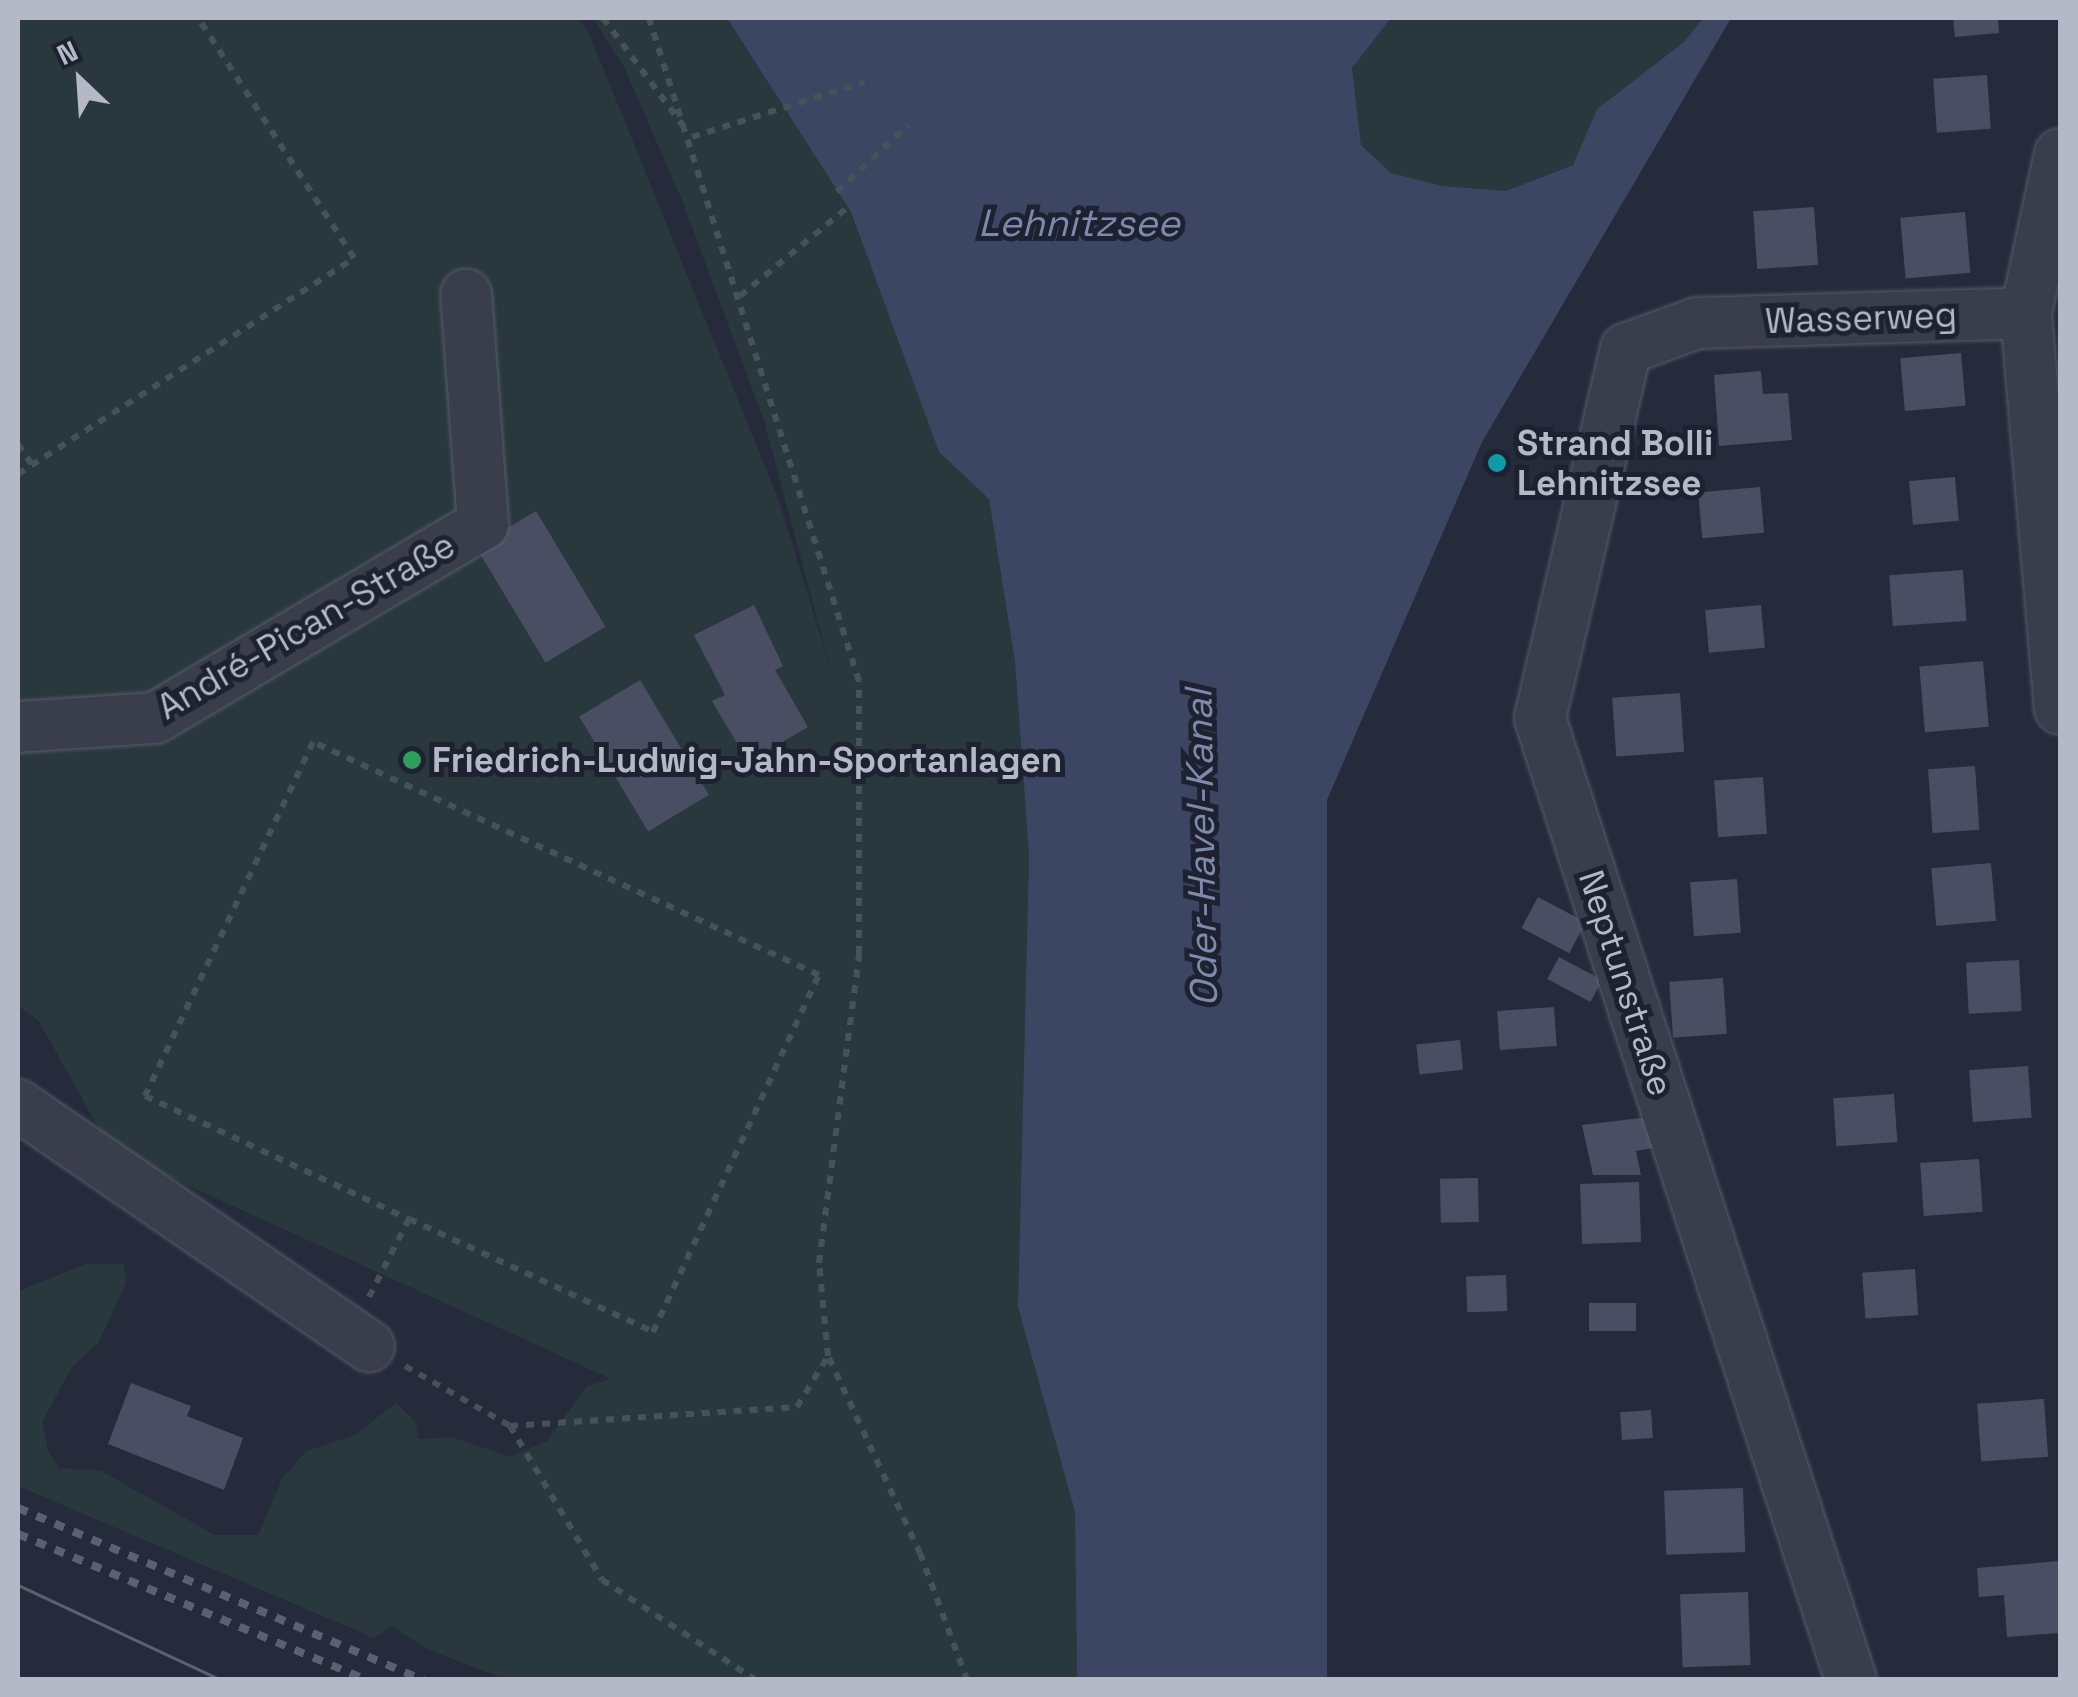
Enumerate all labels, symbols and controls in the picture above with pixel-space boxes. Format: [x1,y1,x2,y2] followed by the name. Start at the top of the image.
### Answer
[30,30,130,130] north arrow
[51,33,83,73] text: N
[978,201,1180,247] water label: Lehnitzsee
[1764,294,1958,342] street label: Wasserweg
[1517,422,1713,504] place label: Strand Bolli Lehnitzsee
[1486,452,1508,474] marker: Strand Bolli Lehnitzsee
[150,524,462,728] street label: André-Pican-Straße
[1176,689,1228,1007] water label: Oder-Havel-Kanal
[432,739,1062,781] place label: Friedrich-Ludwig-Jahn-Sportanlagen
[401,749,423,771] marker: Friedrich-Ludwig-Jahn-Sportanlagen
[1570,865,1682,1101] street label: Neptunstraße

